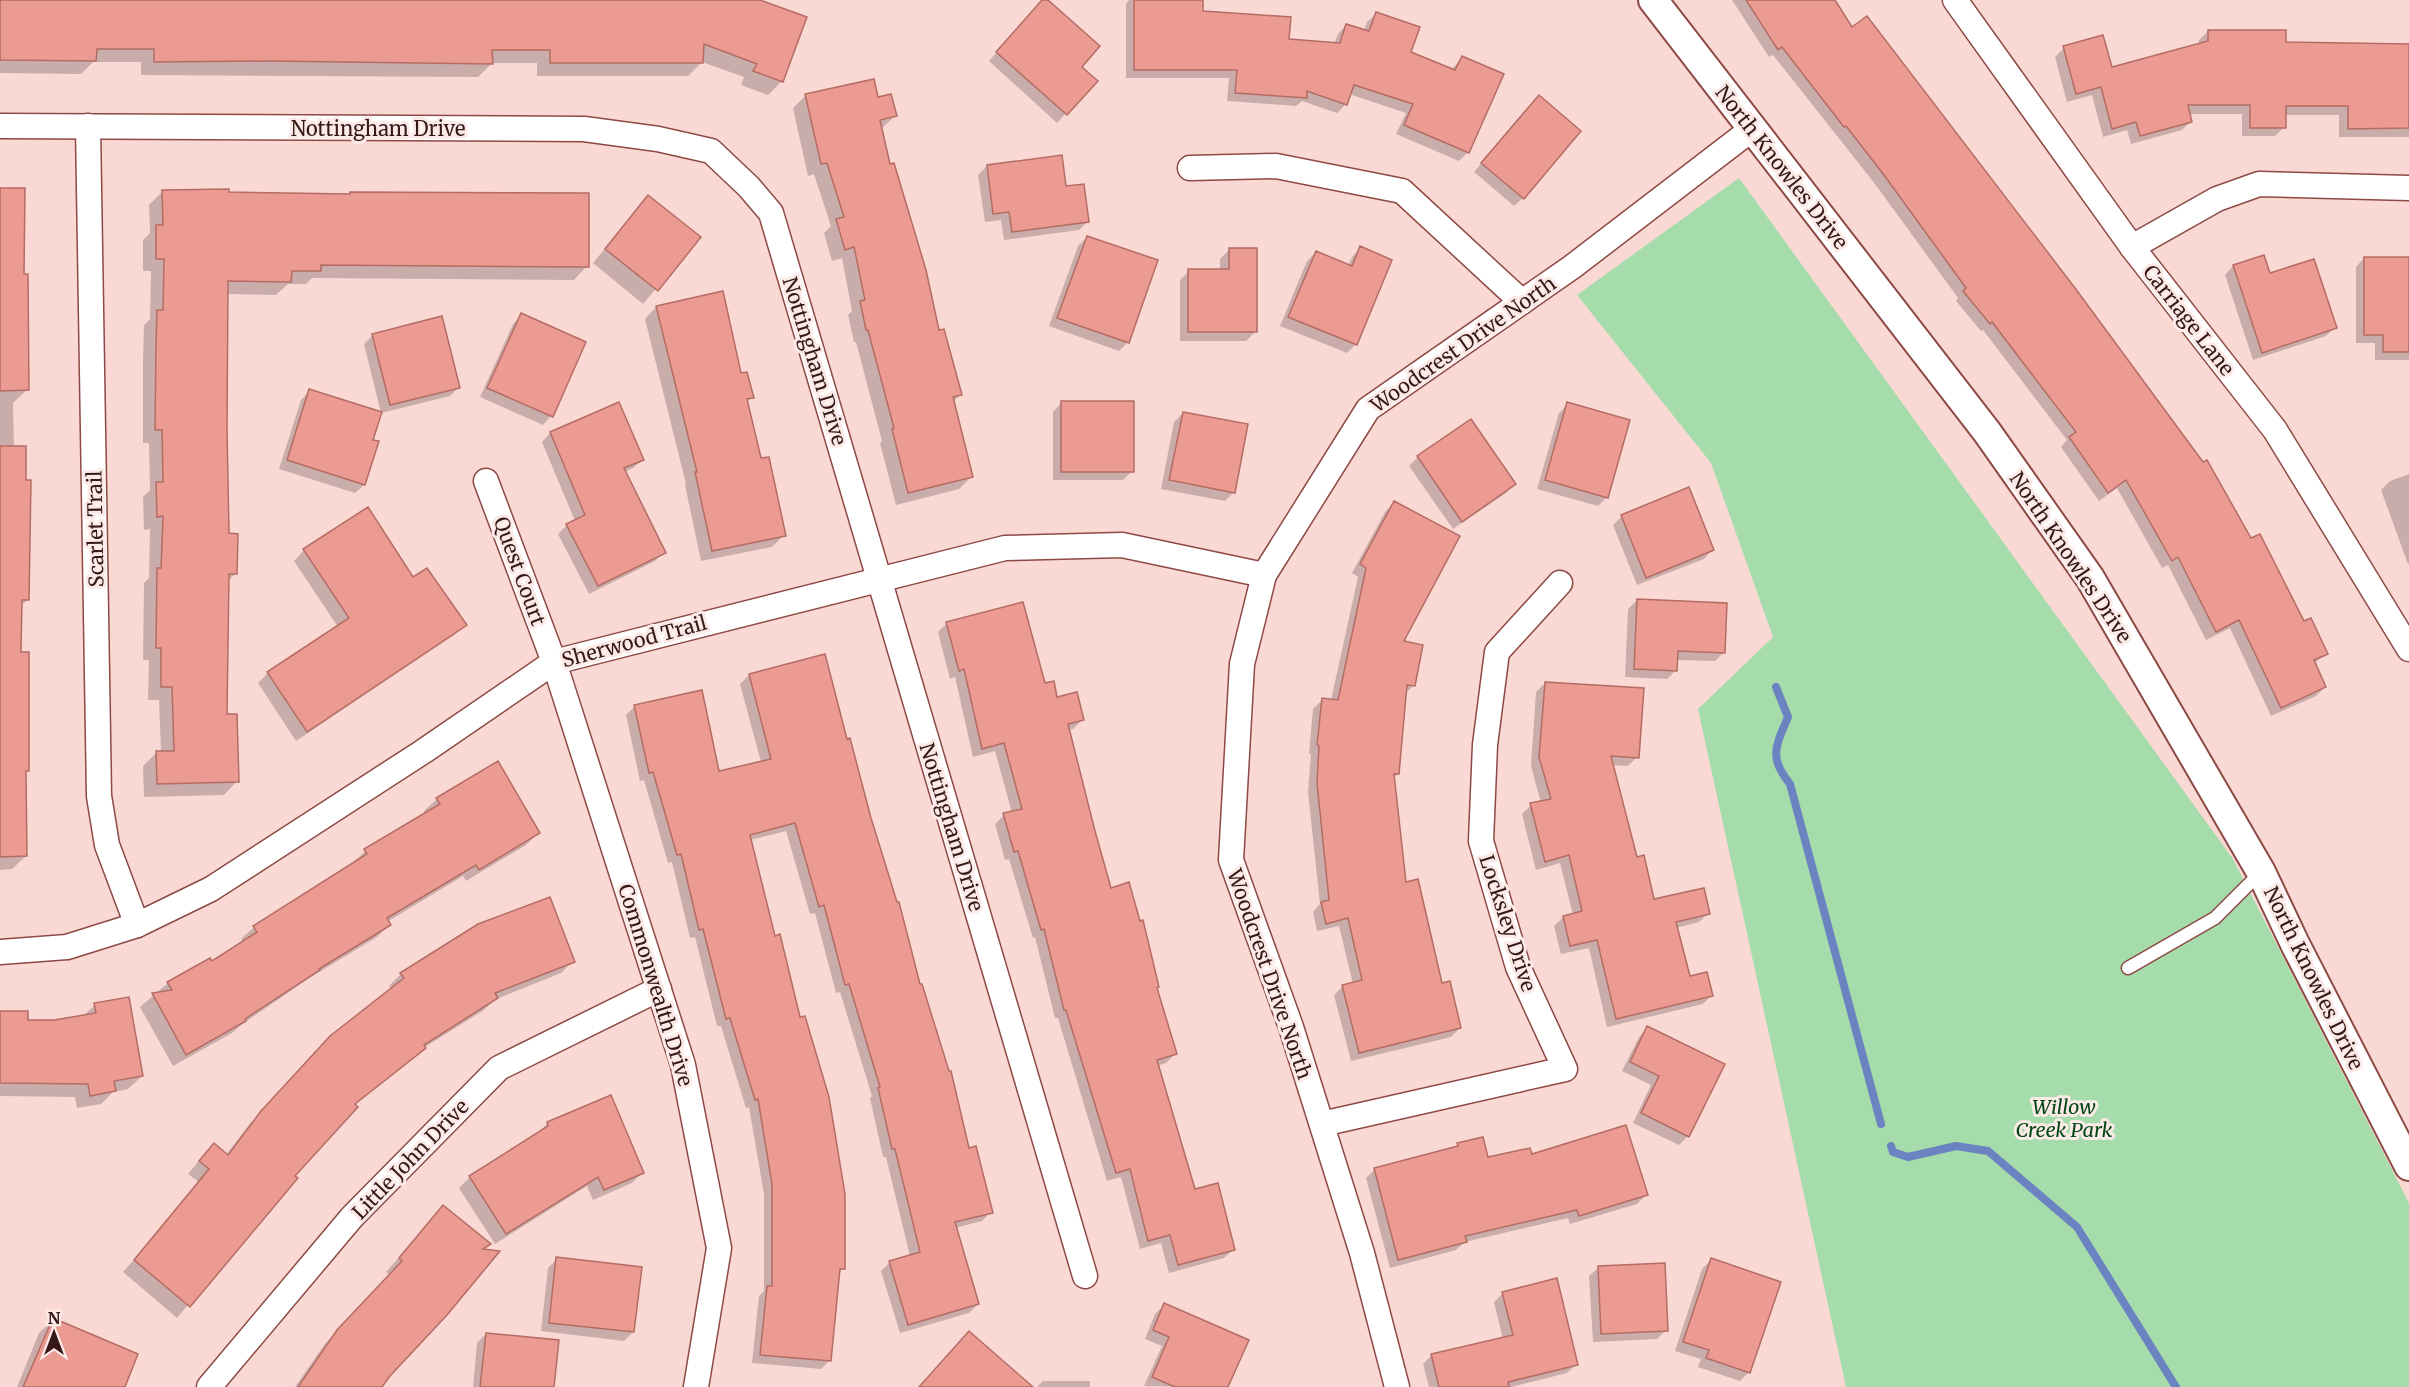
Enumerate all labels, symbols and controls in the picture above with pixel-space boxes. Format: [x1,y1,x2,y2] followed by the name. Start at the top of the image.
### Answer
[1710,80,1854,254] street label: North Knowles Drive
[291,116,465,141] street label: Nottingham Drive
[2138,260,2240,380] street label: Carriage Lane
[1365,271,1561,418] street label: Woodcrest Drive North
[778,274,852,448] street label: Nottingham Drive
[2005,467,2137,647] street label: North Knowles Drive
[81,470,109,588] street label: Scarlet Trail
[489,513,551,629] street label: Quest Court
[559,610,709,672] street label: Sherwood Trail
[915,740,989,914] street label: Nottingham Drive
[1474,852,1542,994] street label: Locksley Drive
[1222,865,1318,1082] street label: Woodcrest Drive North
[613,881,699,1089] street label: Commonwealth Drive
[2259,882,2369,1074] street label: North Knowles Drive
[346,1094,474,1224] street label: Little John Drive
[2015,1094,2113,1142] park label: Willow Creek Park
[24,1303,84,1363] north arrow
[48,1308,61,1328] text: N

